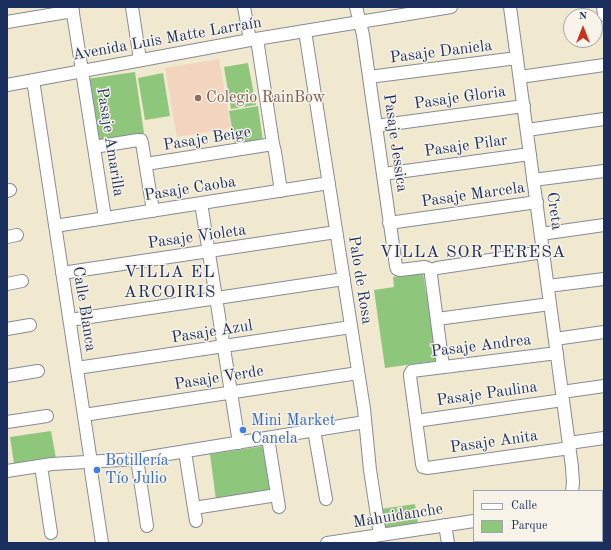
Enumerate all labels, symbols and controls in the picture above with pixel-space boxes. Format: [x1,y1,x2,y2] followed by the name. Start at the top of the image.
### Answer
[563,8,603,48] north arrow
[579,11,587,22] text: N
[71,13,263,65] street label: Avenida Luis Matte Larraín
[389,36,493,68] street label: Pasaje Daniela
[413,82,507,114] street label: Pasaje Gloria
[92,86,128,198] street label: Pasaje Amarilla
[206,88,325,108] place label: Colegio RainBow
[193,93,203,103] marker: Colegio RainBow
[379,93,411,193] street label: Pasaje Jessica
[162,123,252,155] street label: Pasaje Beige
[423,131,509,161] street label: Pasaje Pilar
[143,172,237,206] street label: Pasaje Caoba
[420,178,526,212] street label: Pasaje Marcela
[542,191,566,231] street label: Creta
[147,221,247,253] street label: Pasaje Violeta
[344,234,376,326] street label: Palo de Rosa
[380,243,566,263] district label: VILLA SOR TERESA
[124,263,216,303] district label: VILLA EL ARCOIRIS
[68,265,100,353] street label: Calle Blanca
[170,316,254,348] street label: Pasaje Azul
[430,330,532,362] street label: Pasaje Andrea
[173,361,265,395] street label: Pasaje Verde
[435,377,539,411] street label: Pasaje Paulina
[251,411,335,449] place label: Mini Market Canela
[238,425,248,435] marker: Mini Market Canela
[449,426,539,458] street label: Pasaje Anita
[105,451,169,489] place label: Botillería Tío Julio
[92,465,102,475] marker: Botillería Tío Julio
[473,490,603,542] legend
[352,499,444,533] street label: Mahuidanche
[511,500,537,512] text: Calle
[511,520,547,532] text: Parque

